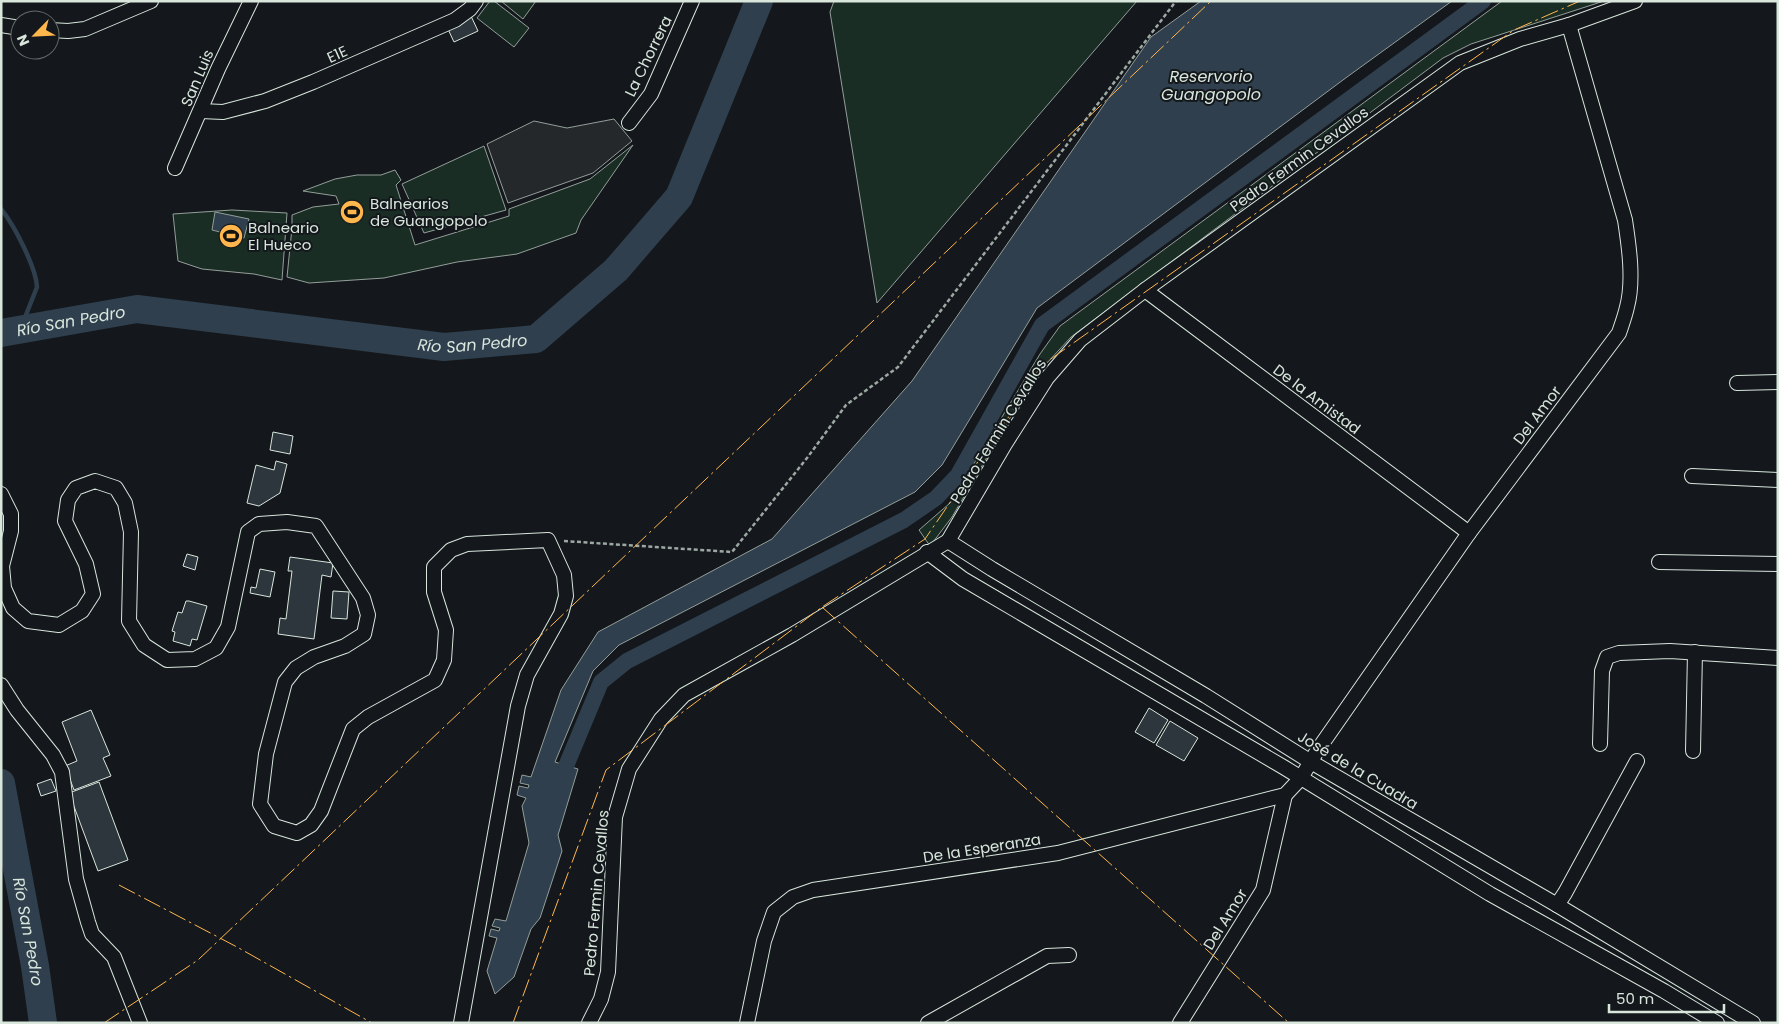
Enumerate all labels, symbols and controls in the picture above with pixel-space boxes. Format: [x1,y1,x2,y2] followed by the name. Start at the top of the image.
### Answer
[10,10,60,60] north arrow
[619,12,677,100] street label: La Chorrera
[12,31,34,49] text: N
[324,40,350,68] street label: E1E
[176,46,218,110] street label: San Luis
[1161,65,1261,106] water label: Reservorio Guangopolo
[1225,101,1373,217] street label: Pedro Fermin Cevallos
[370,193,487,231] place label: Balnearios de Guangopolo
[339,199,365,225] sports icon: Balnearios de Guangopolo
[248,217,319,255] place label: Balneario El Hueco
[218,223,244,249] sports icon: Balneario El Hueco
[15,300,127,342] water label: Río San Pedro
[416,328,528,359] water label: Río San Pedro
[945,355,1051,507] street label: Pedro Fermin Cevallos
[1269,359,1365,439] street label: De la Amistad
[1508,381,1566,449] street label: Del Amor
[1294,726,1422,814] street label: José de la Cuadra
[578,809,614,977] street label: Pedro Fermin Cevallos
[922,828,1042,868] street label: De la Esperanza
[7,875,49,987] water label: Río San Pedro
[1198,884,1252,954] street label: Del Amor
[1609,982,1724,1014] scale bar
[1616,988,1654,1009] text: 50 m

